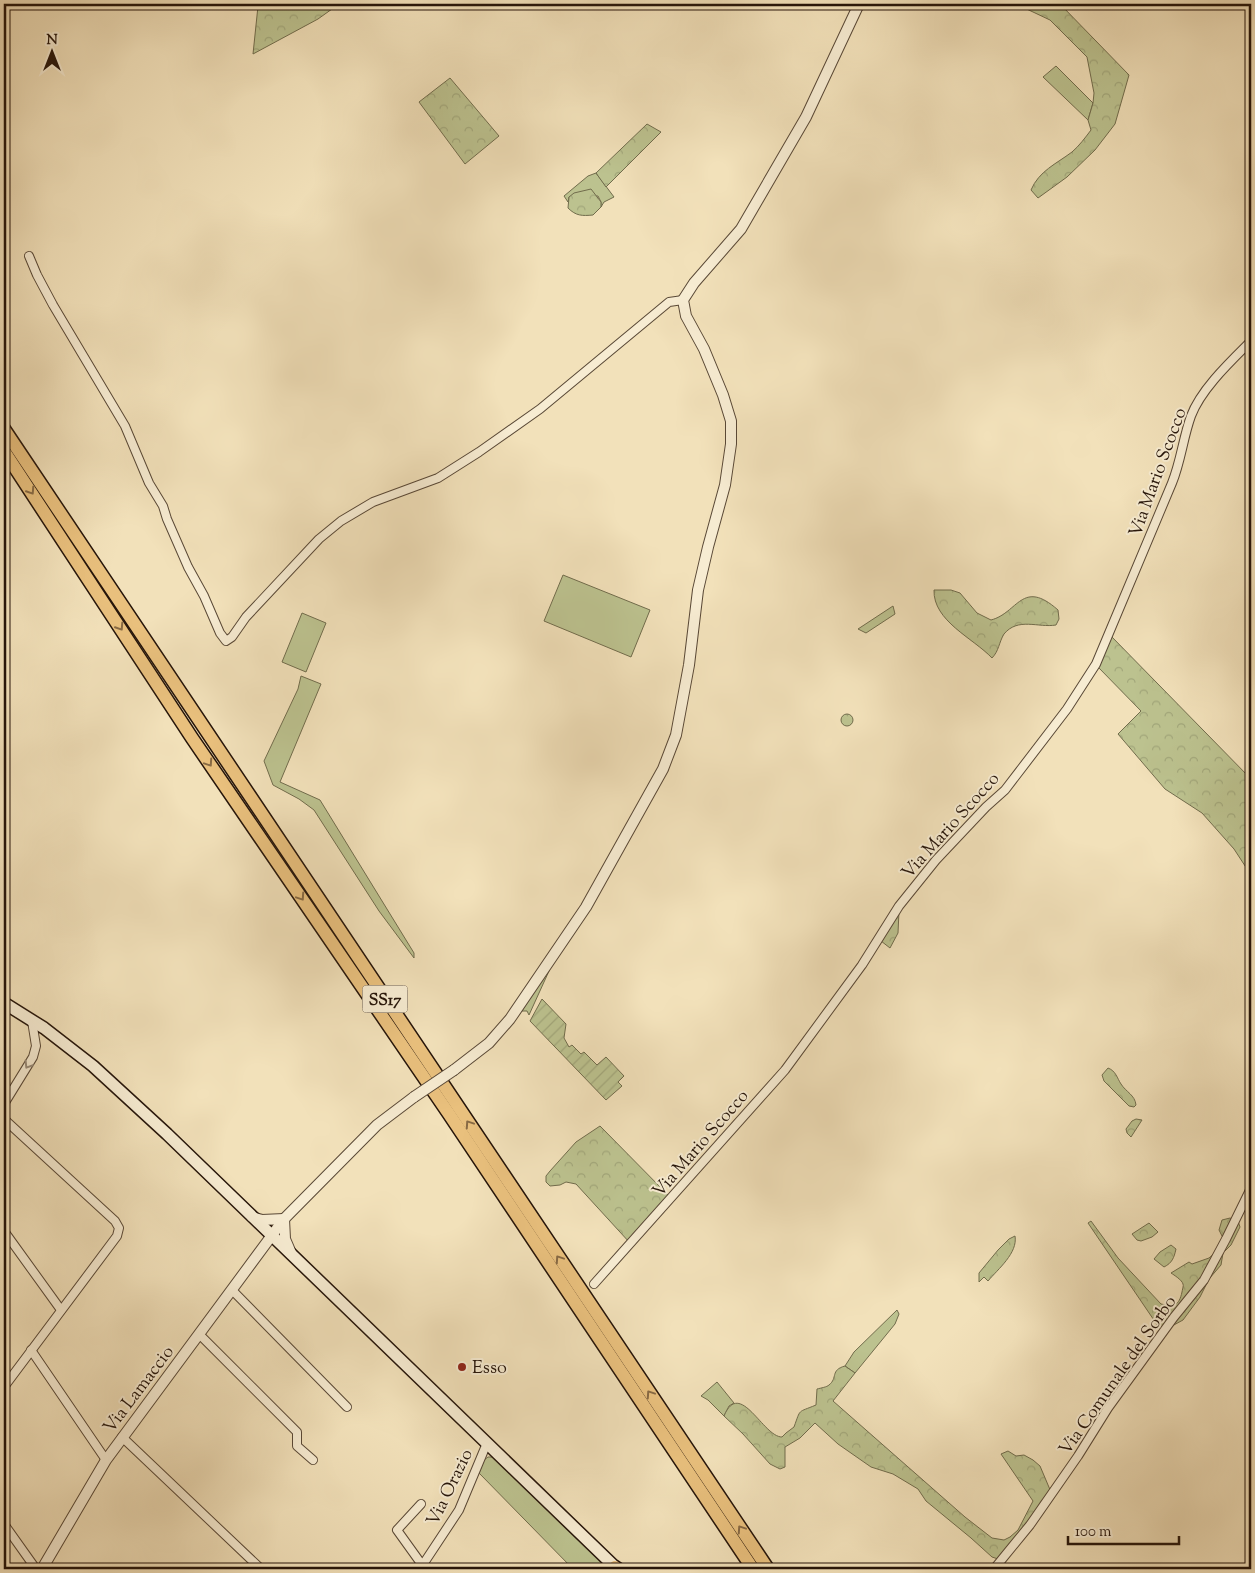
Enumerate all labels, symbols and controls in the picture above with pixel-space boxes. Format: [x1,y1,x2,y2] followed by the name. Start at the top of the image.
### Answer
[28,28,78,78] north arrow
[46,31,58,51] text: N
[1123,404,1194,541] street label: Via Mario Scocco
[24,486,34,495] one-way arrow
[113,622,123,631] one-way arrow
[203,757,212,767] one-way arrow
[896,767,1007,885] street label: Via Mario Scocco
[295,891,304,901] one-way arrow
[362,986,408,1012] road number: SS17
[25,1059,35,1068] one-way arrow
[647,1085,756,1204] street label: Via Mario Scocco
[466,1121,475,1130] one-way arrow
[556,1256,565,1265] one-way arrow
[1054,1291,1184,1461] street label: Via Comunale del Sorbo
[98,1341,181,1440] street label: Via Lamaccio
[472,1356,507,1382] place label: Esso
[456,1361,468,1373] marker: Esso
[647,1390,656,1400] one-way arrow
[421,1445,481,1531] street label: Via Orazio
[1068,1513,1179,1545] scale bar
[1075,1522,1112,1543] text: 100 m
[738,1525,747,1535] one-way arrow

